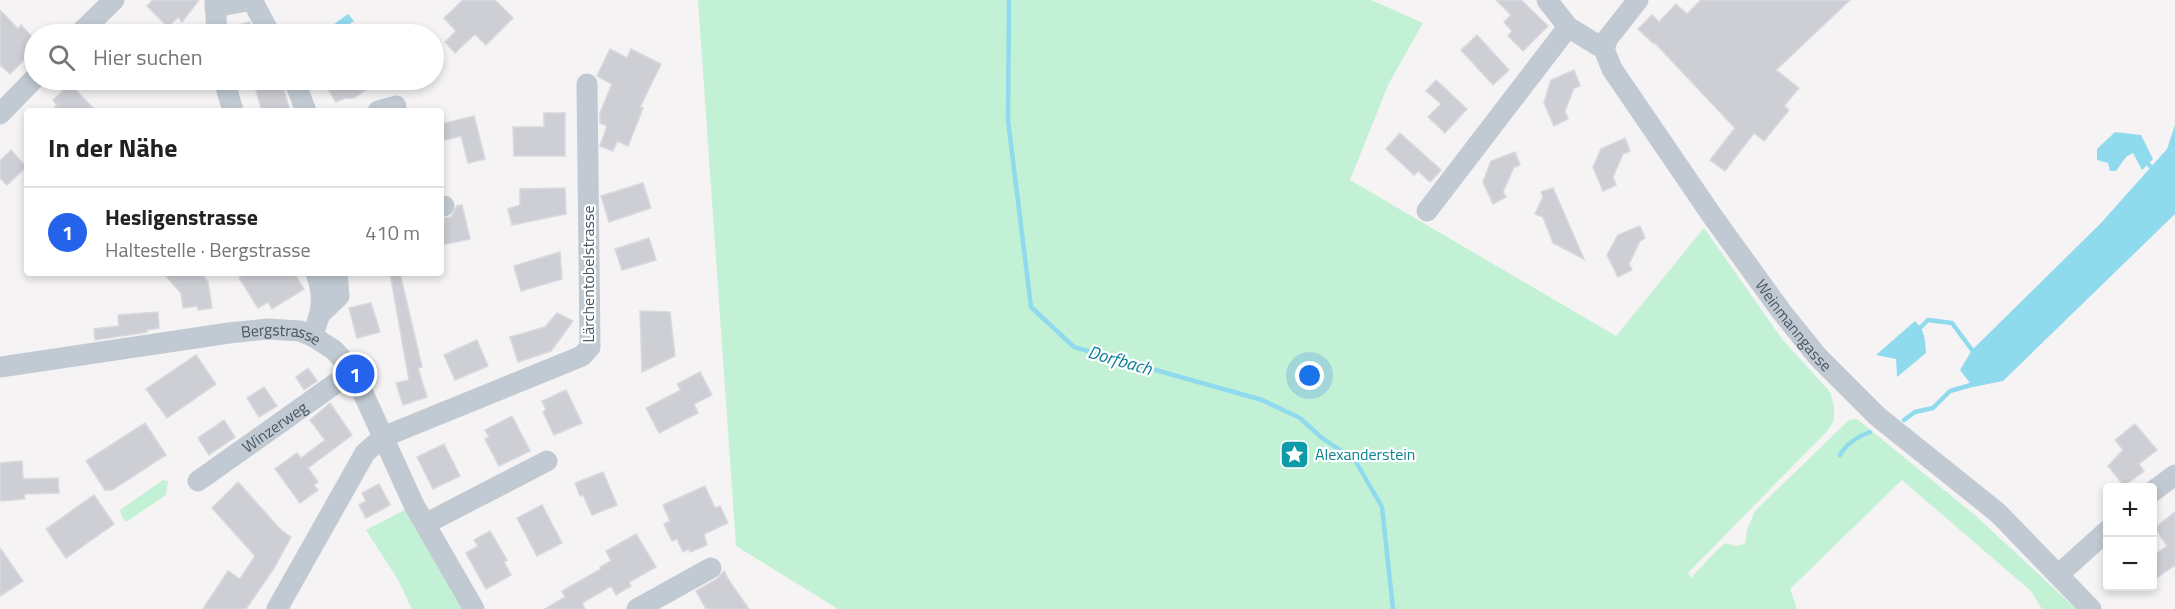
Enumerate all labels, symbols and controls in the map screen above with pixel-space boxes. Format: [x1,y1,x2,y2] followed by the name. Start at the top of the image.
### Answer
[24,24,444,90] search box
[93,40,202,74] text: Hier suchen
[45,41,78,74] icon: search
[48,128,177,167] text: In der Nähe
[105,200,258,234] text: Hesligenstrasse
[576,205,600,343] street label: Lärchentobelstrasse
[62,217,73,248] text: 1
[365,217,420,248] text: 410 m
[105,234,311,265] text: Haltestelle · Bergstrasse
[1750,274,1838,377] street label: Weinmanngasse
[240,317,326,351] street label: Bergstrasse
[1085,338,1156,382] water label: Dorfbach
[336,352,374,397] pin: 1
[1295,361,1324,390] your location
[237,395,312,458] street label: Winzerweg
[1278,438,1310,470] place icon: Alexanderstein
[1315,442,1415,466] place label: Alexanderstein
[2103,483,2157,591] map controls
[2103,483,2157,537] button: +
[2103,537,2157,591] button: −

